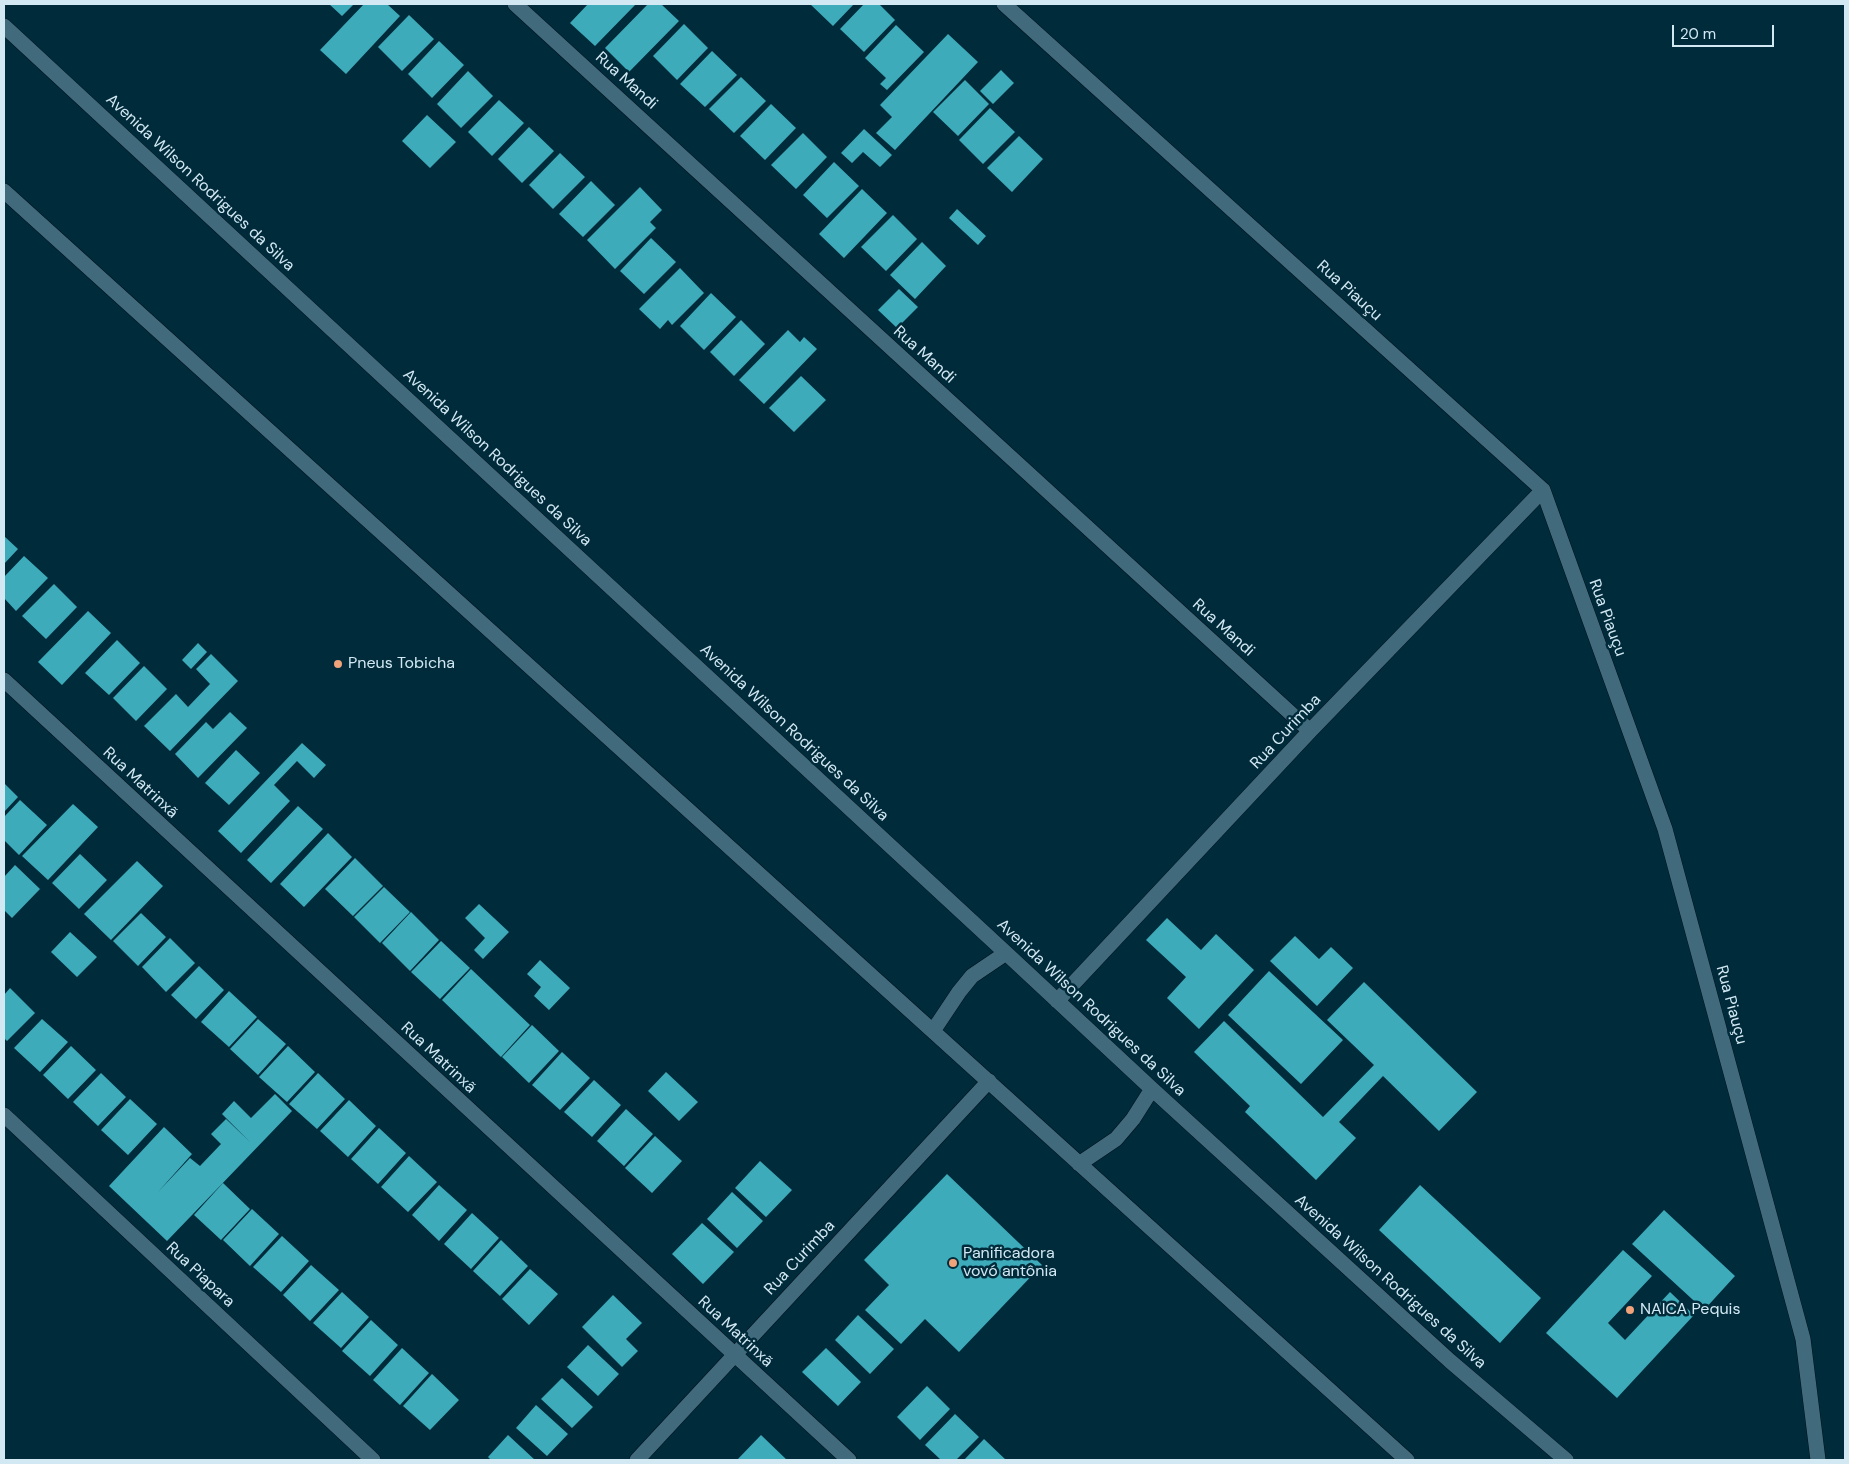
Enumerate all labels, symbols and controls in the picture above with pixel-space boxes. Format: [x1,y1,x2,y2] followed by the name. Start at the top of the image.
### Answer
[1674,15,1776,47] scale bar
[1680,24,1716,44] text: 20 m
[591,48,661,114] street label: Rua Mandi
[102,90,298,276] street label: Avenida Wilson Rodrigues da Silva
[1312,257,1386,325] street label: Rua Piauçu
[889,322,959,388] street label: Rua Mandi
[399,365,595,551] street label: Avenida Wilson Rodrigues da Silva
[1584,577,1630,659] street label: Rua Piauçu
[1188,595,1258,661] street label: Rua Mandi
[696,640,892,826] street label: Avenida Wilson Rodrigues da Silva
[348,654,455,674] place label: Pneus Tobicha
[332,658,344,670] marker: Pneus Tobicha
[1247,691,1325,773] street label: Rua Curimba
[99,743,181,823] street label: Rua Matrinxã
[993,915,1189,1101] street label: Avenida Wilson Rodrigues da Silva
[1711,963,1751,1047] street label: Rua Piauçu
[397,1018,479,1098] street label: Rua Matrinxã
[1290,1191,1490,1373] street label: Avenida Wilson Rodrigues da Silva
[761,1217,839,1299] street label: Rua Curimba
[162,1238,238,1312] street label: Rua Piapara
[963,1244,1057,1282] place label: Panificadora vovó antônia
[947,1257,959,1269] marker: Panificadora vovó antônia
[694,1292,776,1372] street label: Rua Matrinxã
[1640,1300,1740,1320] place label: NAICA Pequis
[1624,1304,1636,1316] marker: NAICA Pequis

